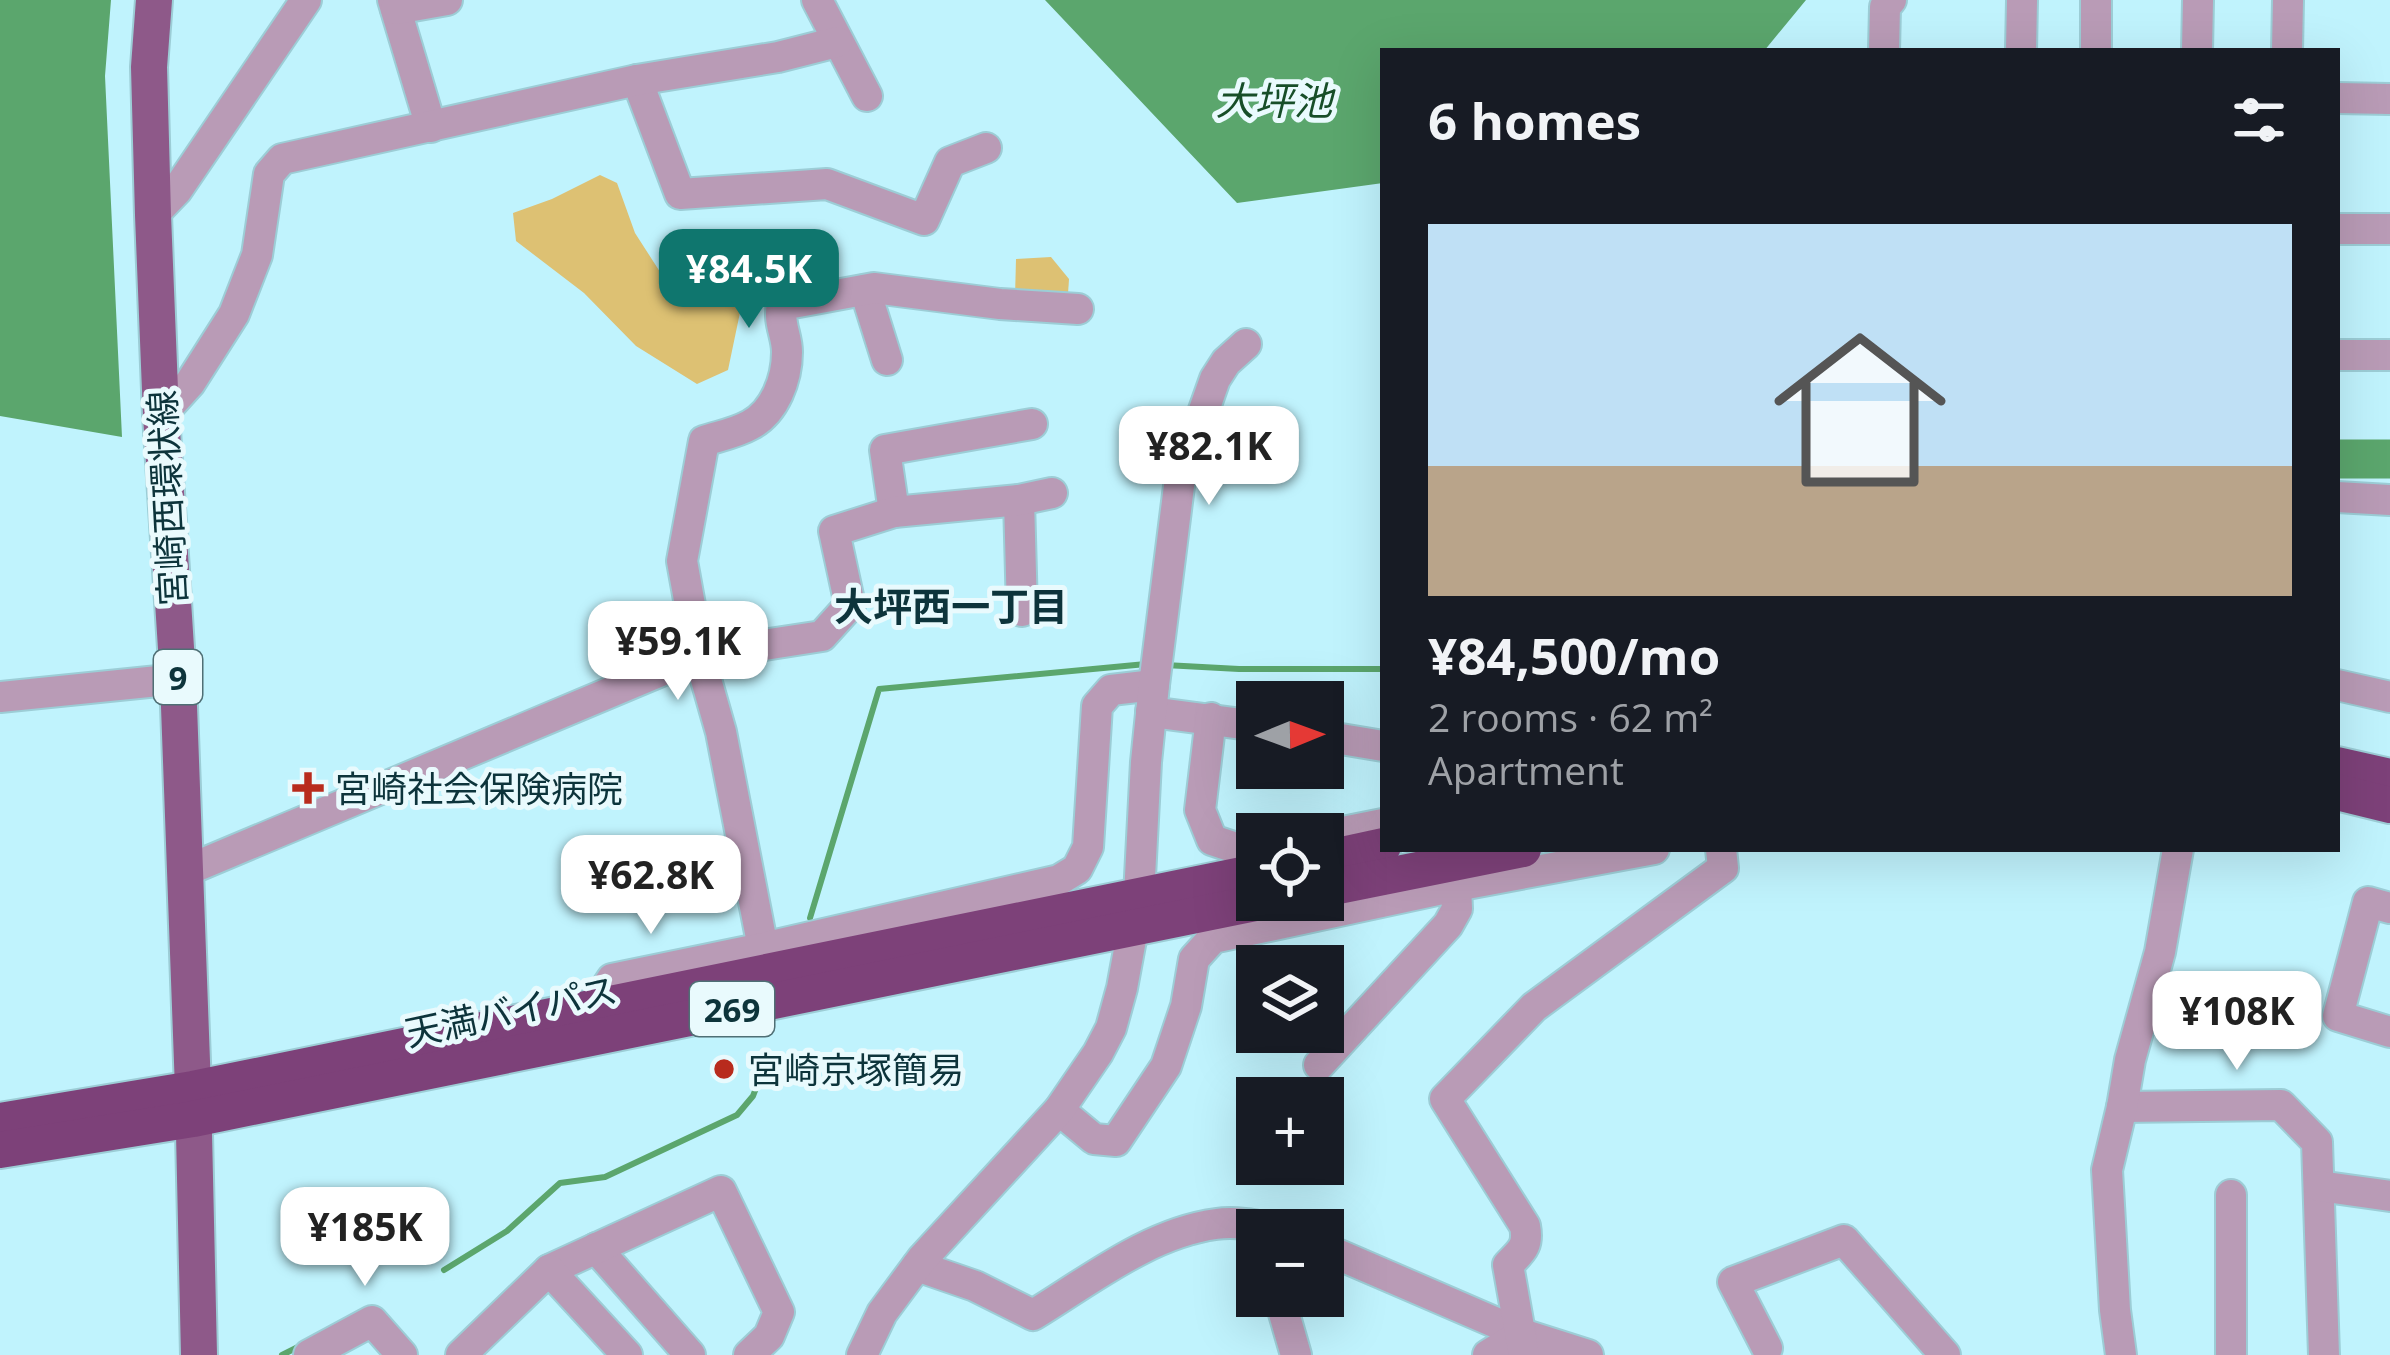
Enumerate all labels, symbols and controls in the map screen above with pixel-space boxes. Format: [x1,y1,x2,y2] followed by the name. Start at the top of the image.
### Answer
[1215,73,1336,126] water label: 大坪池
[1428,85,1641,155] text: 6 homes
[2226,87,2292,153] icon: filters
[651,229,847,331] pin: ¥84.5K
[686,241,812,294] text: ¥84.5K
[1752,302,1968,518] icon: home
[137,389,197,607] street label: 宮崎西環状線
[1111,406,1307,508] pin: ¥82.1K
[1146,418,1272,471] text: ¥82.1K
[834,579,1068,632] district label: 大坪西一丁目
[580,601,776,703] pin: ¥59.1K
[615,613,741,666] text: ¥59.1K
[1428,620,1720,690] text: ¥84,500/mo
[154,650,202,704] road number: 9
[1236,681,1344,789] north arrow
[1236,681,1344,1317] map controls
[1428,690,1713,743] text: 2 rooms · 62 m²
[1428,743,1624,796] text: Apartment
[335,764,623,813] place label: 宮崎社会保険病院
[292,772,324,804] marker: 宮崎社会保険病院
[1236,813,1344,921] button: locate
[553,835,749,937] pin: ¥62.8K
[588,847,714,900] text: ¥62.8K
[1236,945,1344,1053] button: layers
[401,965,621,1057] street label: 天満バイパス
[2153,971,2321,1073] pin: ¥108K
[690,982,774,1036] road number: 269
[2179,983,2295,1036] text: ¥108K
[748,1045,964,1094] place label: 宮崎京塚簡易
[711,1056,737,1082] marker: 宮崎京塚簡易
[1236,1077,1344,1185] button: +
[281,1187,449,1289] pin: ¥185K
[307,1199,423,1252] text: ¥185K
[1236,1209,1344,1317] button: −

